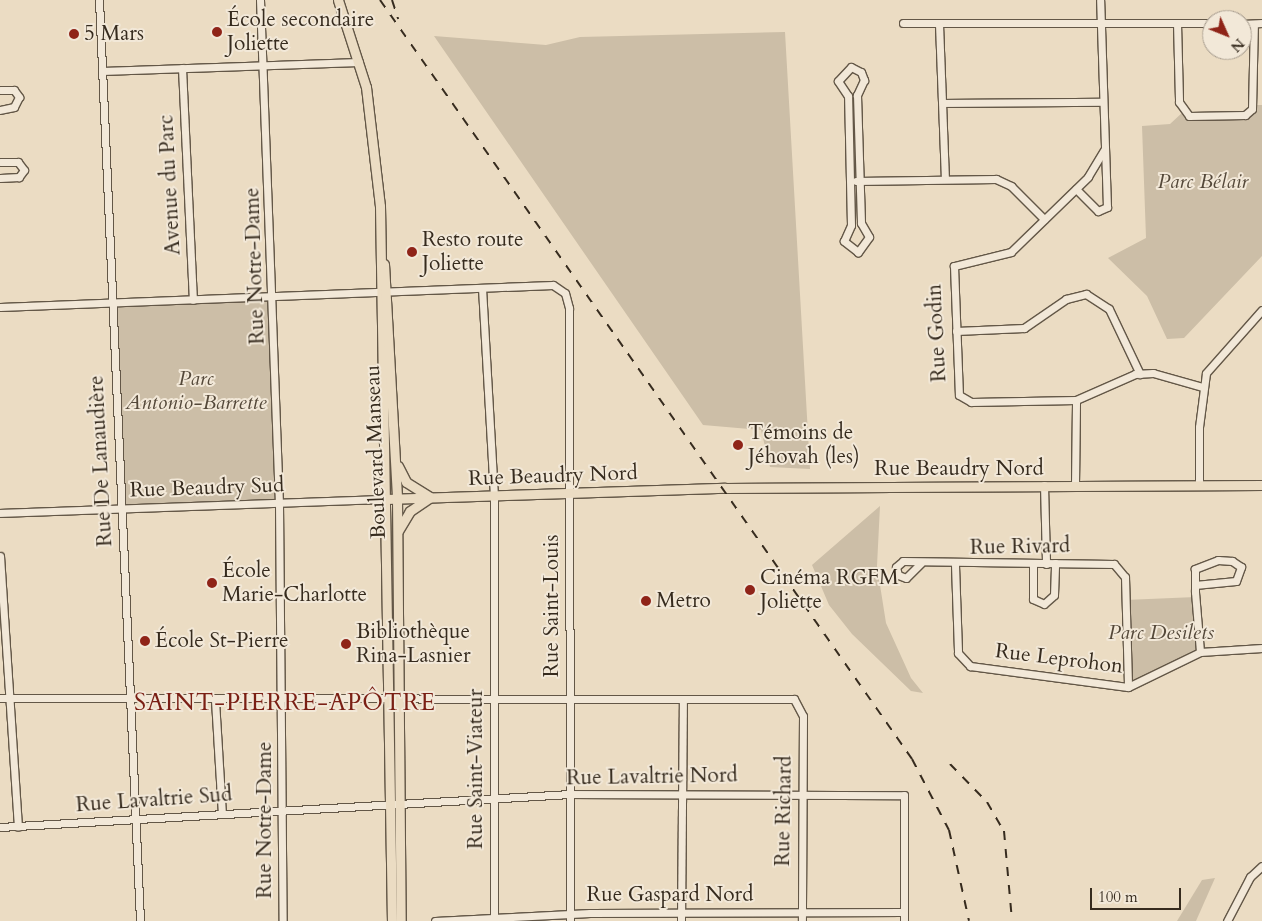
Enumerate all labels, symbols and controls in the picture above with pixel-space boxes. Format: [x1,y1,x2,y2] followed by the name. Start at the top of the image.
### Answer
[227,7,374,57] place label: École secondaire Joliette
[1202,10,1252,60] north arrow
[84,21,144,47] place label: 5 Mars
[211,26,223,38] marker: École secondaire Joliette
[68,28,80,40] marker: 5 Mars
[1226,34,1248,56] text: N
[154,114,186,256] street label: Avenue du Parc
[1158,169,1248,195] park label: Parc Bélair
[240,187,270,345] street label: Rue Notre-Dame
[422,227,523,277] place label: Resto route Joliette
[406,246,418,258] marker: Resto route Joliette
[922,283,952,383] street label: Rue Godin
[360,365,392,539] street label: Boulevard Manseau
[125,366,267,416] park label: Parc Antonio-Barrette
[84,375,118,547] street label: Rue De Lanaudière
[748,420,860,470] place label: Témoins de Jéhovah (les)
[732,439,744,451] marker: Témoins de Jéhovah (les)
[874,456,1044,482] street label: Rue Beaudry Nord
[468,460,638,492] street label: Rue Beaudry Nord
[129,473,285,503] street label: Rue Beaudry Sud
[539,534,565,678] street label: Rue Saint-Louis
[970,534,1070,560] street label: Rue Rivard
[222,558,367,608] place label: École Marie-Charlotte
[760,565,899,615] place label: Cinéma RGFM Joliette
[206,577,218,589] marker: École Marie-Charlotte
[744,584,756,596] marker: Cinéma RGFM Joliette
[656,588,711,614] place label: Metro
[640,595,652,607] marker: Metro
[356,619,471,669] place label: Bibliothèque Rina-Lasnier
[1108,620,1214,646] park label: Parc Desilets
[155,628,289,654] place label: École St-Pierre
[139,635,151,647] marker: École St-Pierre
[340,638,352,650] marker: Bibliothèque Rina-Lasnier
[994,639,1124,679] street label: Rue Leprohon
[132,689,438,717] district label: SAINT-PIERRE-APÔTRE
[463,689,489,849] street label: Rue Saint-Viateur
[252,741,278,899] street label: Rue Notre-Dame
[770,755,798,867] street label: Rue Richard
[566,763,738,791] street label: Rue Lavaltrie Nord
[75,782,233,818] street label: Rue Lavaltrie Sud
[1092,878,1183,910] scale bar
[587,882,753,908] street label: Rue Gaspard Nord
[1098,887,1138,907] text: 100 m

